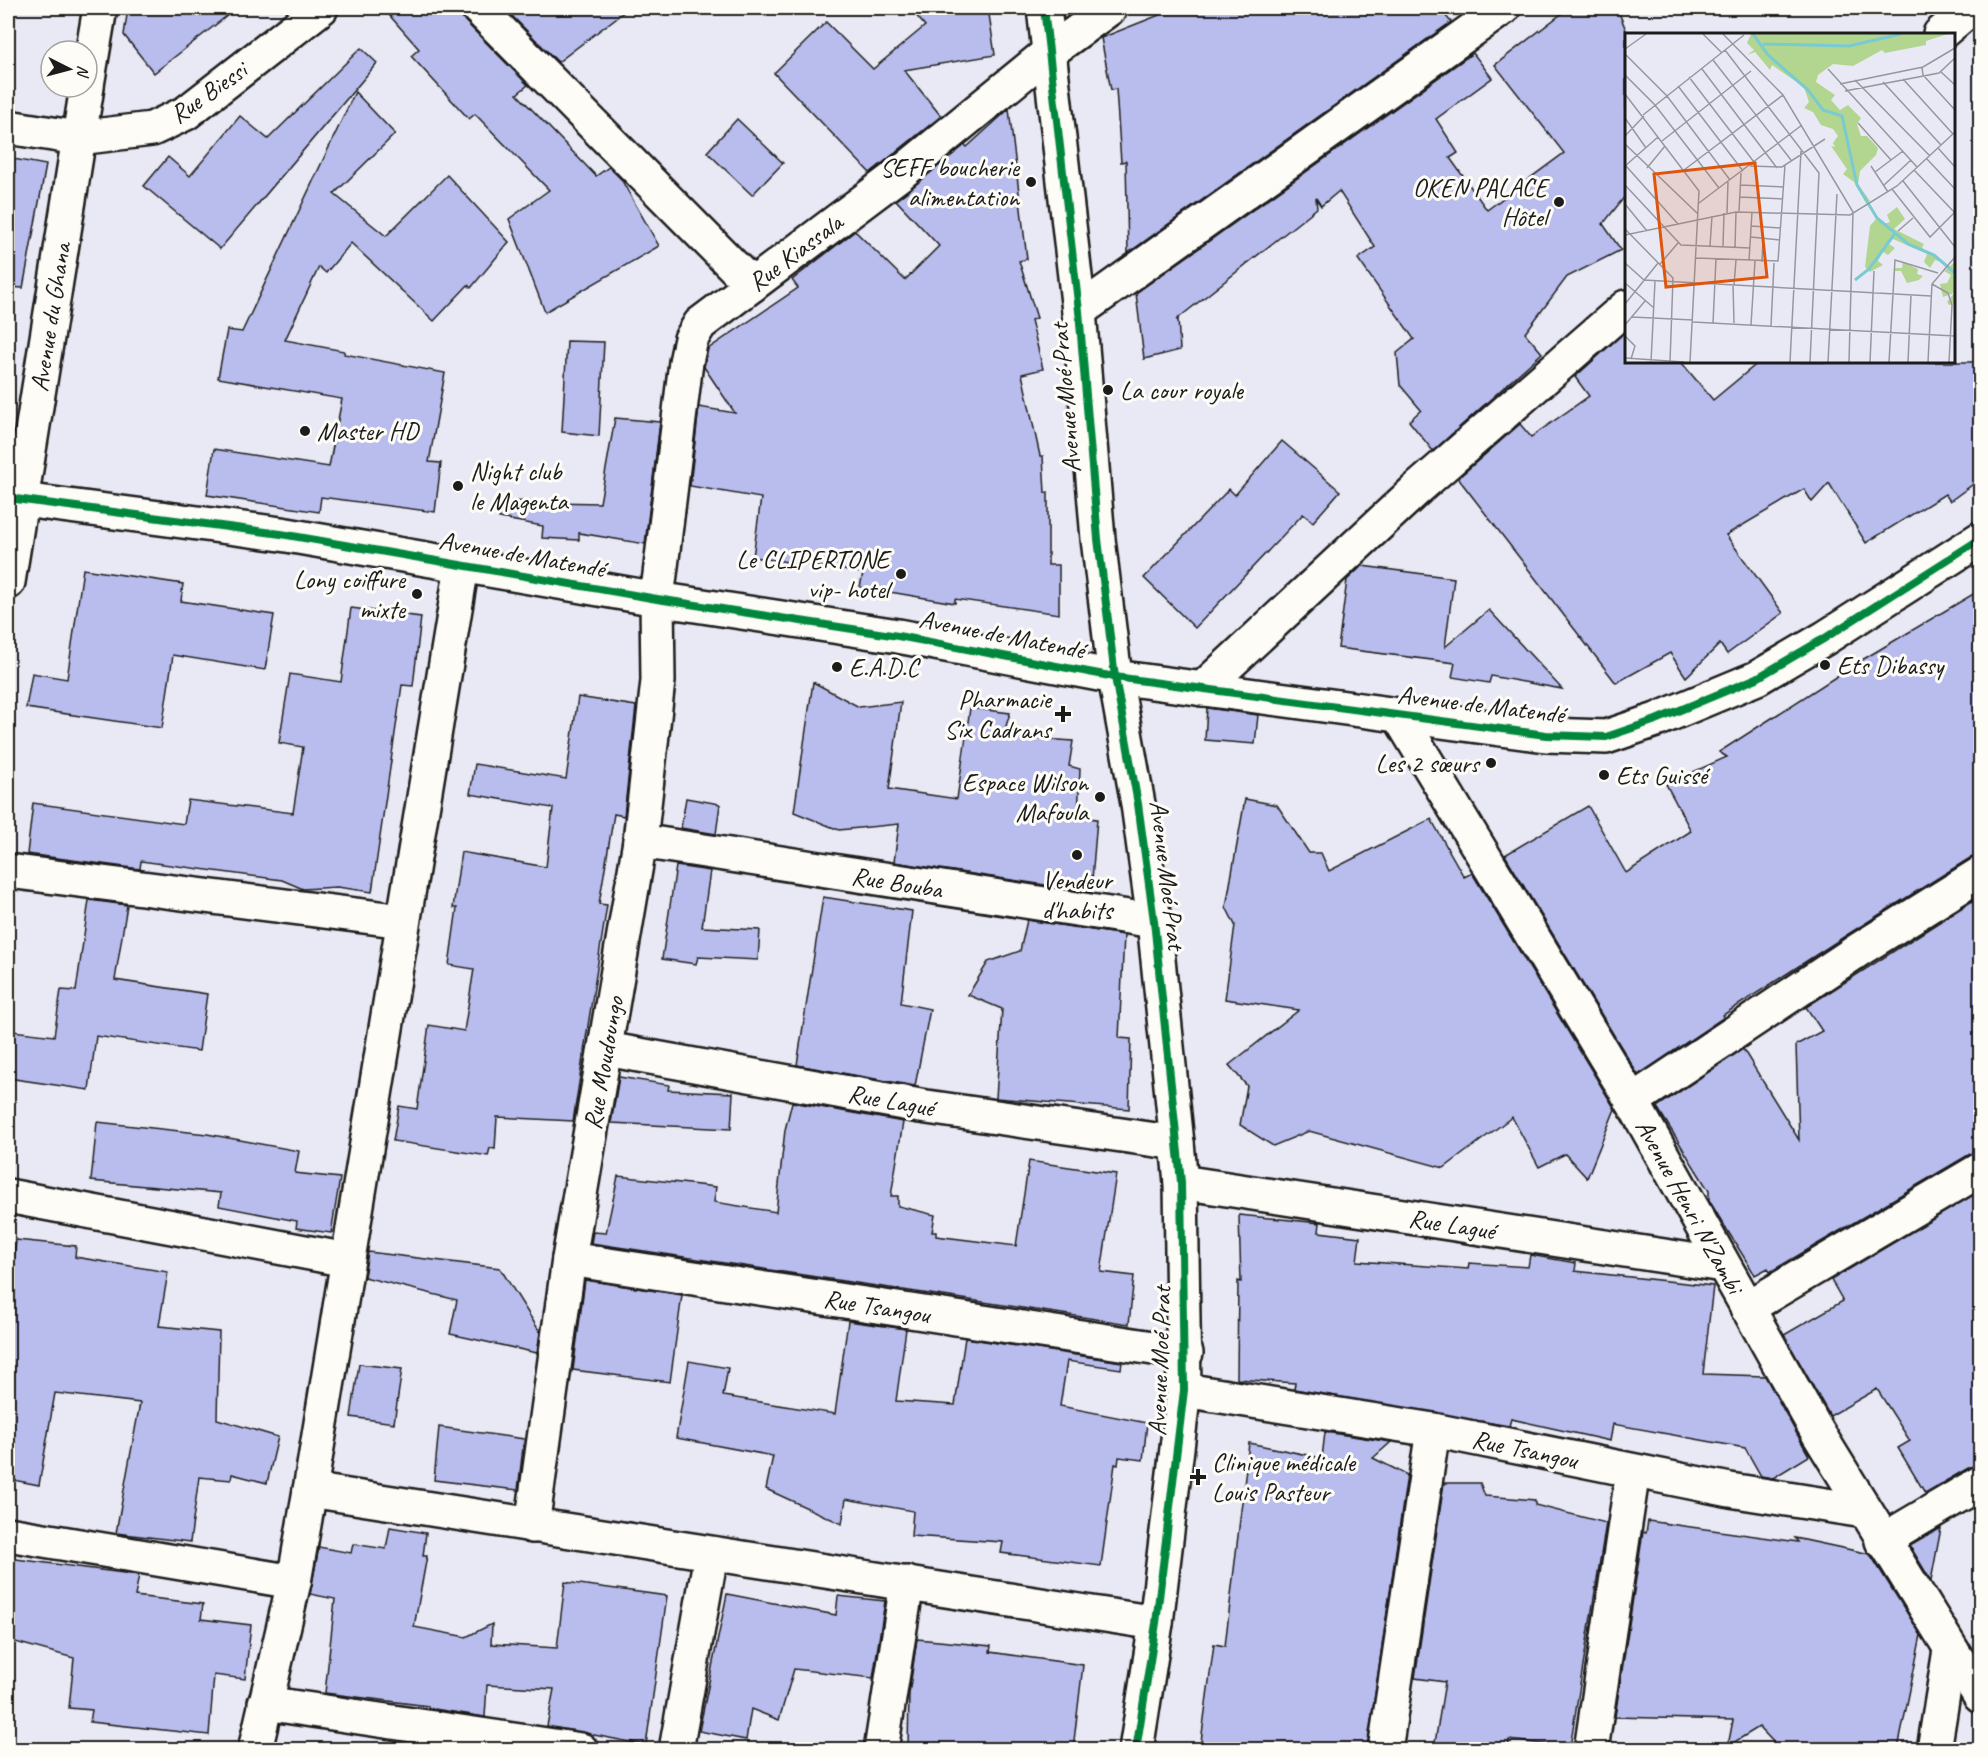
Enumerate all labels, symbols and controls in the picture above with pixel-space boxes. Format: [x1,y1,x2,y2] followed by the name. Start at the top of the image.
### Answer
[1625,33,1955,363] inset map
[39,39,99,99] north arrow
[163,52,256,131] street label: Rue Biessi
[72,64,93,80] text: N
[880,151,1021,214] place label: SEFF boucherie alimentation
[1413,171,1552,234] place label: OKEN PALACE Hôtel
[1024,175,1038,189] marker: SEFF boucherie alimentation
[1552,195,1566,209] marker: OKEN PALACE Hôtel
[742,205,851,299] street label: Rue Kiassala
[22,238,79,394] street label: Avenue du Ghana
[1042,319,1088,474] street label: Avenue Moé Prat
[1120,374,1244,407] place label: La cour royale
[1101,383,1115,397] marker: La cour royale
[317,415,420,448] place label: Master HD
[298,424,312,438] marker: Master HD
[470,455,569,518] place label: Night club le Magenta
[451,479,465,493] marker: Night club le Magenta
[437,524,611,586] street label: Avenue de Matendé
[736,543,894,606] place label: Le CLIPERTONE vip- hotel
[294,563,407,626] place label: Lony coiffure mixte
[894,567,908,581] marker: Le CLIPERTONE vip- hotel
[410,587,424,601] marker: Lony coiffure mixte
[917,602,1091,667] street label: Avenue de Matendé
[1837,649,1945,682] place label: Ets Dibassy
[849,651,921,684] place label: E.A.D.C
[1818,658,1832,672] marker: Ets Dibassy
[830,660,844,674] marker: E.A.D.C
[1396,678,1570,732] street label: Avenue de Matendé
[944,683,1054,746] place label: Pharmacie Six Cadrans
[1056,707,1070,721] marker: Pharmacie Six Cadrans
[1376,747,1481,780] place label: Les 2 sœurs
[1484,756,1498,770] marker: Les 2 sœurs
[1616,759,1710,792] place label: Ets Guissé
[962,766,1090,829] place label: Espace Wilson Mafoula
[1597,768,1611,782] marker: Ets Guissé
[1093,790,1107,804] marker: Espace Wilson Mafoula
[1142,799,1193,954] street label: Avenue Moé Prat
[1070,848,1084,862] marker: Vendeur d'habits
[849,859,946,906] street label: Rue Bouba
[1042,864,1115,927] place label: Vendeur d'habits
[576,992,632,1132] street label: Rue Moudoungo
[845,1077,940,1125] street label: Rue Lagué
[1628,1113,1753,1302] street label: Avenue Henri N'Zambi
[1407,1201,1501,1248] street label: Rue Lagué
[821,1282,935,1332] street label: Rue Tsangou
[1140,1283,1179,1437] street label: Avenue Moé Prat
[1469,1422,1583,1477] street label: Rue Tsangou
[1212,1446,1356,1509] place label: Clinique médicale Louis Pasteur
[1189,1468,1207,1486] marker: Clinique médicale Louis Pasteur

